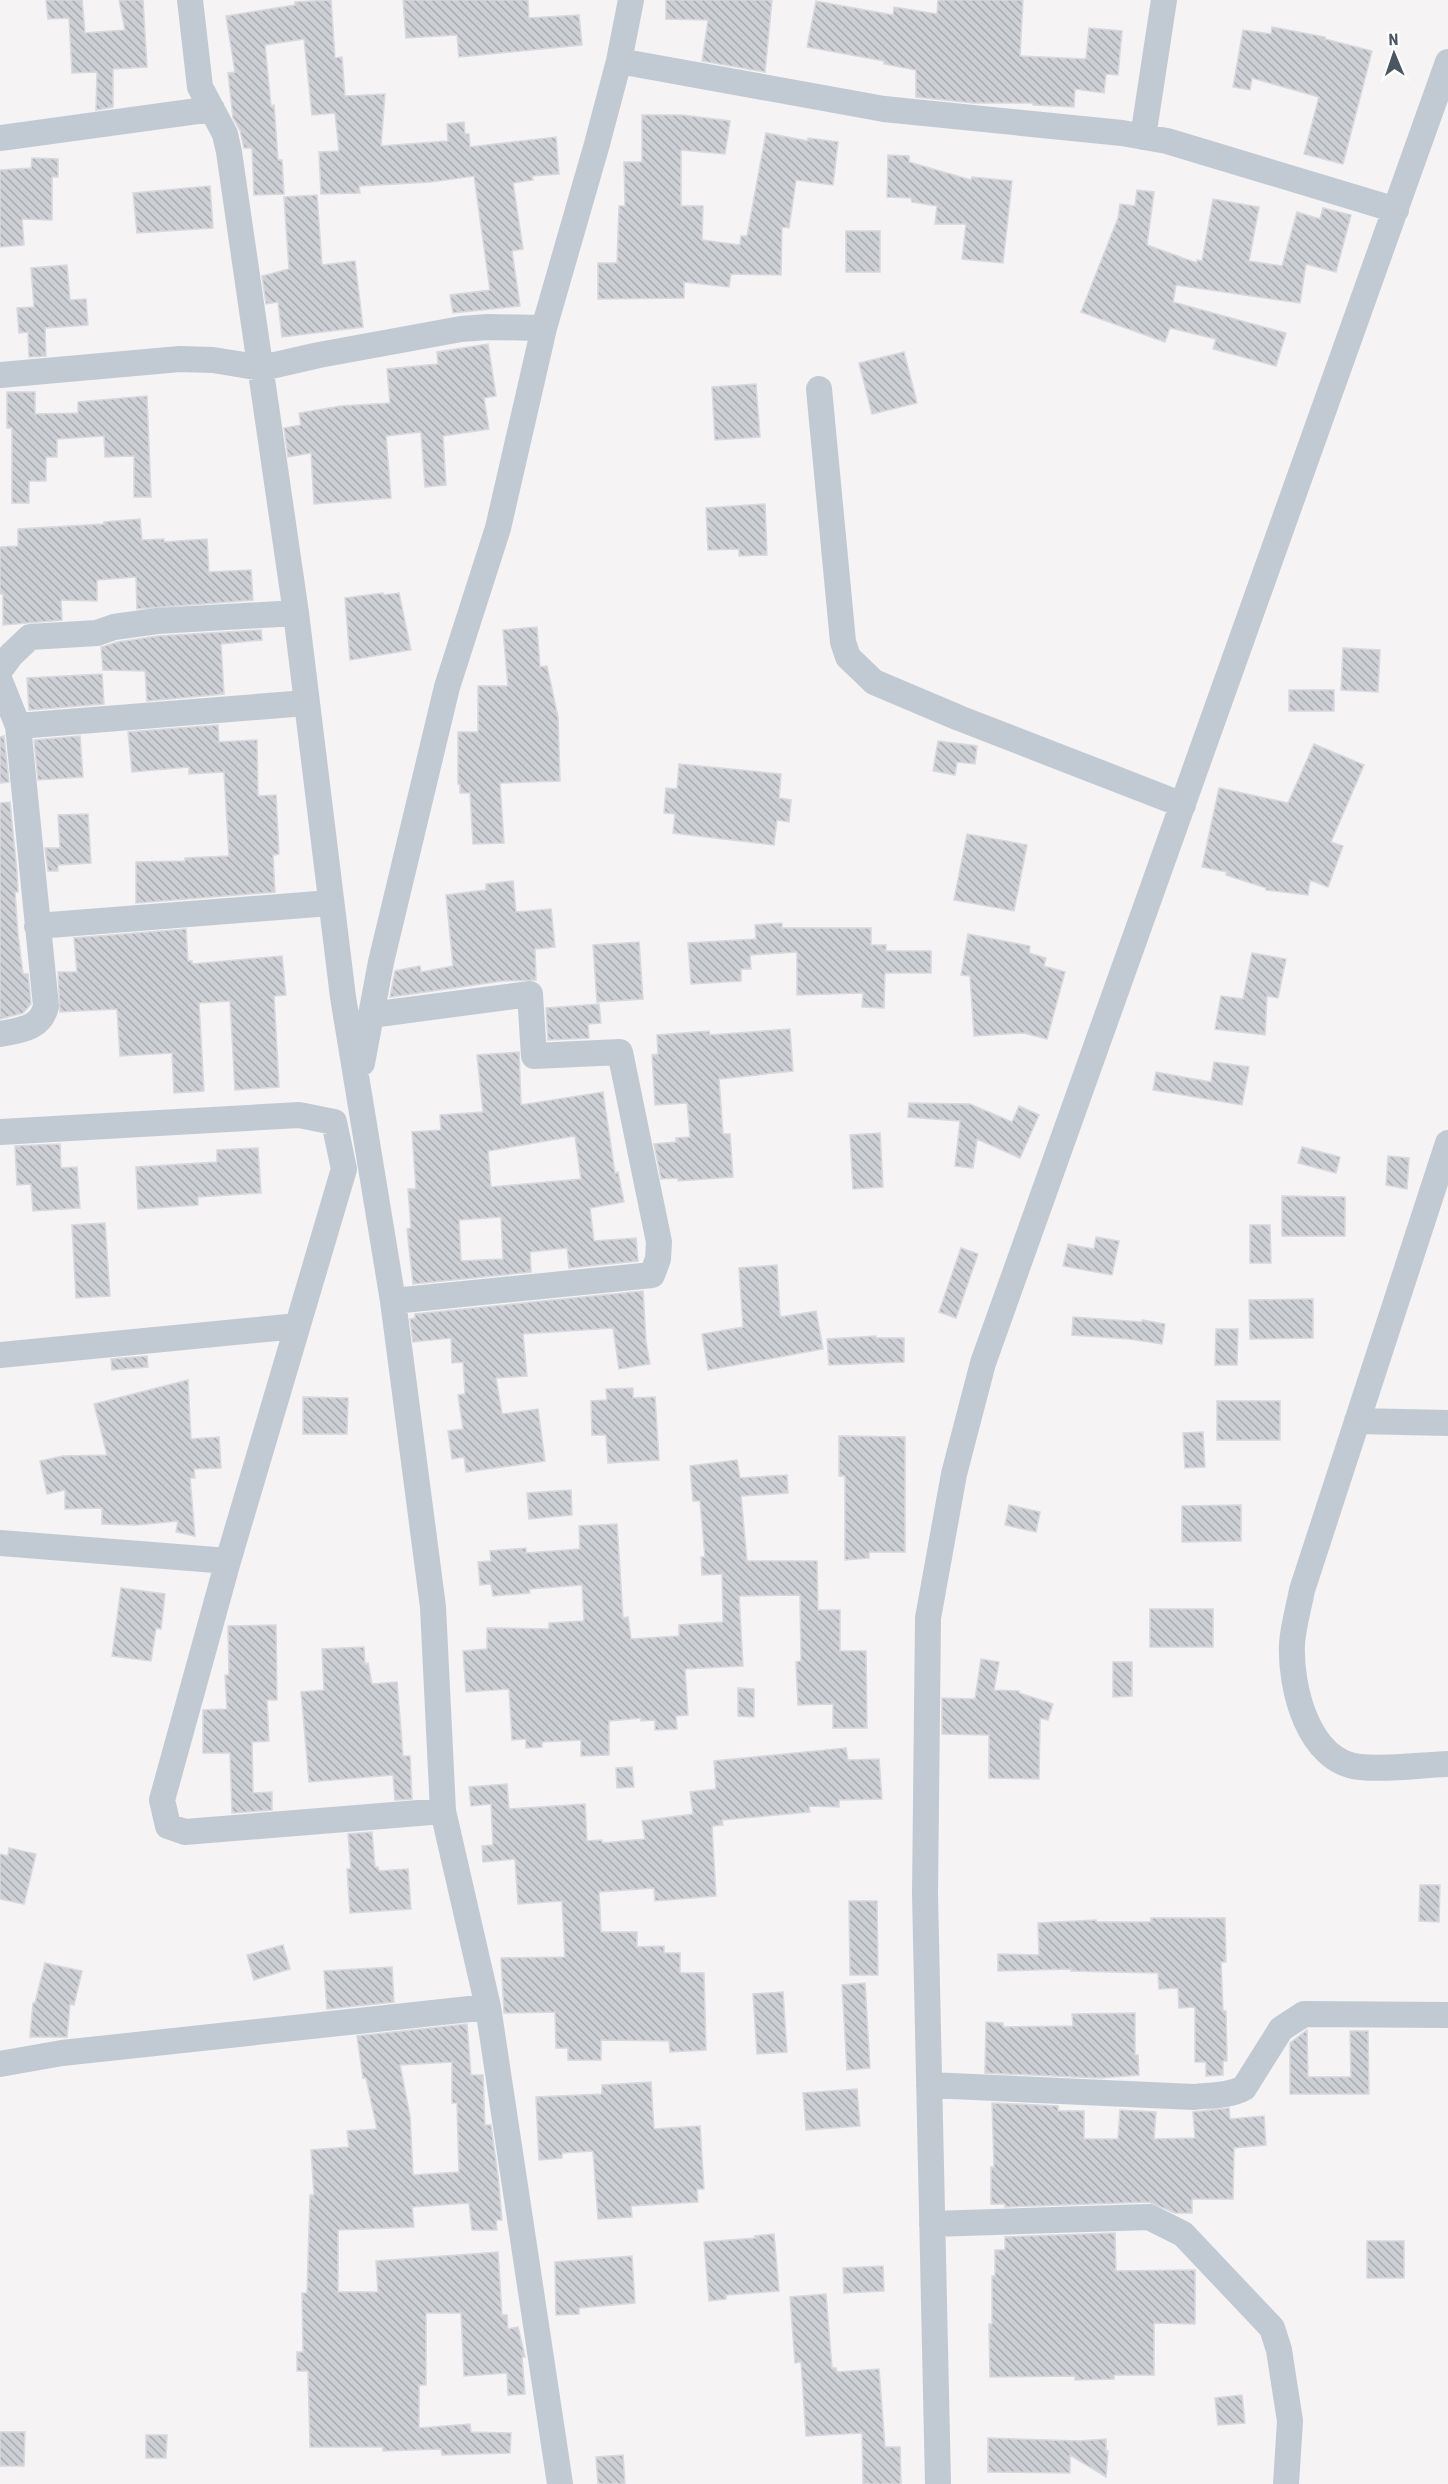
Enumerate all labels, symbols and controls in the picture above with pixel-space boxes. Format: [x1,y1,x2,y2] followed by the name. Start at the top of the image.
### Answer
[1364,24,1424,84] north arrow
[1388,30,1399,49] text: N

